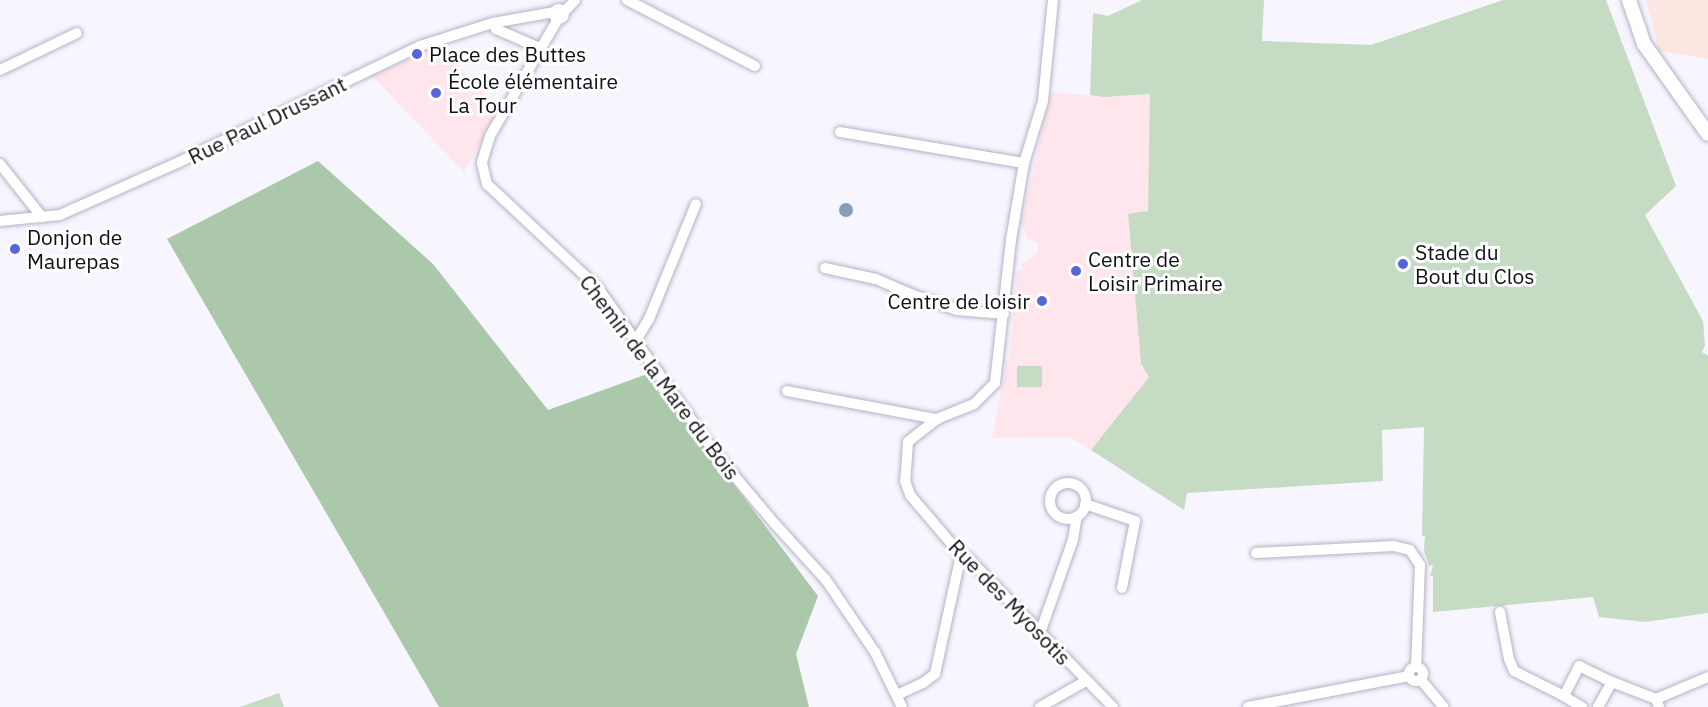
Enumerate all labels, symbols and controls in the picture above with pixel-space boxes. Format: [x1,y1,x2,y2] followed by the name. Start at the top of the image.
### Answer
[429,41,586,67] place label: Place des Buttes
[410,47,424,61] marker: Place des Buttes
[448,68,618,118] place label: École élémentaire La Tour
[184,71,350,169] street label: Rue Paul Drussant
[429,86,443,100] marker: École élémentaire La Tour
[27,224,122,274] place label: Donjon de Maurepas
[1415,239,1535,289] place label: Stade du Bout du Clos
[8,242,22,256] marker: Donjon de Maurepas
[1088,246,1223,296] place label: Centre de Loisir Primaire
[1396,257,1410,271] marker: Stade du Bout du Clos
[1069,264,1083,278] marker: Centre de Loisir Primaire
[575,270,745,484] street label: Chemin de la Mare du Bois
[887,288,1030,314] place label: Centre de loisir
[1035,294,1049,308] marker: Centre de loisir
[944,534,1076,670] street label: Rue des Myosotis

